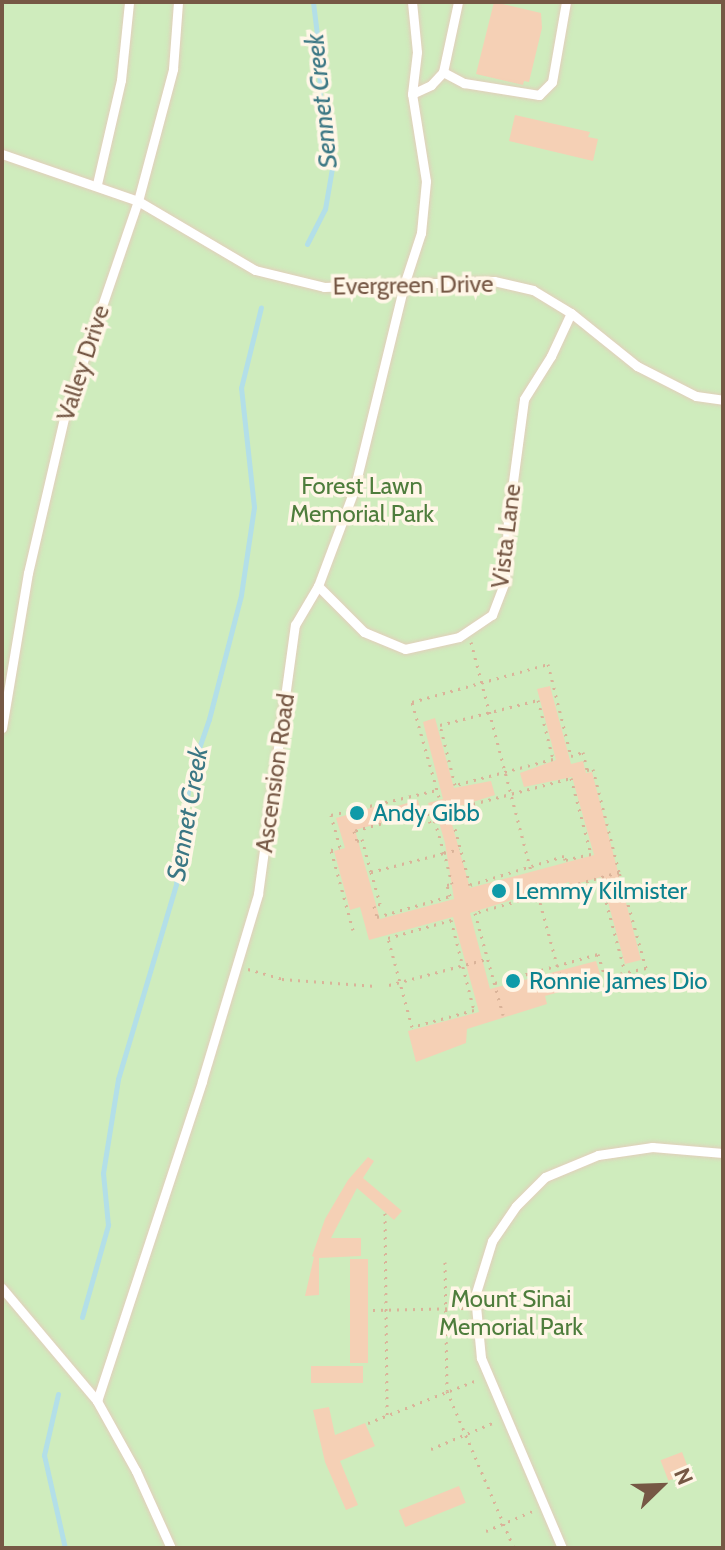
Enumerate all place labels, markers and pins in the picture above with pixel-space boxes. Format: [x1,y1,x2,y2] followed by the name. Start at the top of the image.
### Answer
[373,799,480,827] place label: Andy Gibb
[348,804,366,822] marker: Andy Gibb
[515,877,687,905] place label: Lemmy Kilmister
[490,882,508,900] marker: Lemmy Kilmister
[529,967,707,995] place label: Ronnie James Dio
[504,972,522,990] marker: Ronnie James Dio

